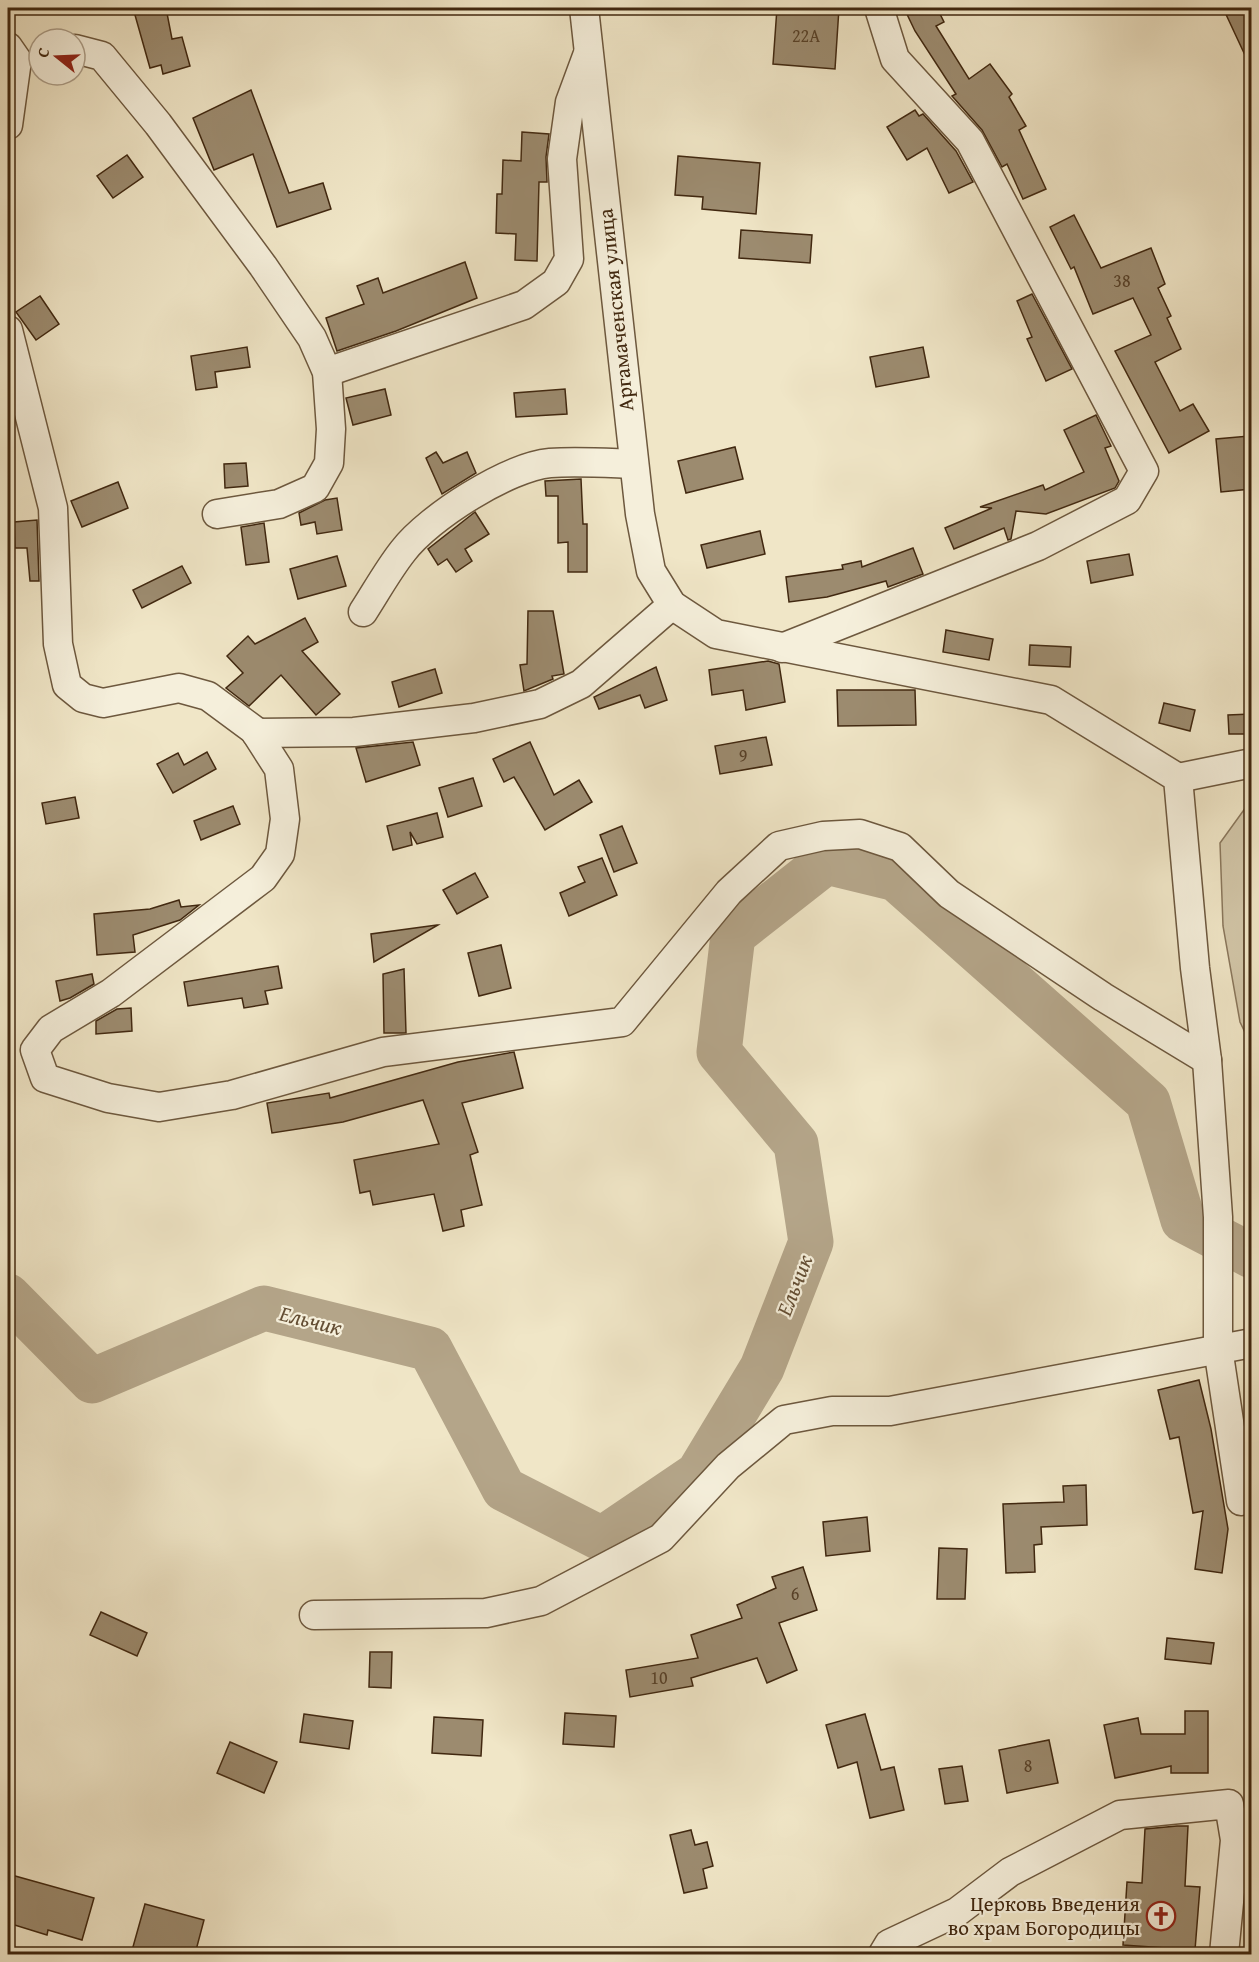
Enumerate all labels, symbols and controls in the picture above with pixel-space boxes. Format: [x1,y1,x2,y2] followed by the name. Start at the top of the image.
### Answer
[792,22,820,49] house number: 22А
[27,27,87,87] north arrow
[30,44,56,60] text: С
[589,207,642,413] street label: Аргамаченская улица
[1113,267,1131,294] house number: 38
[739,742,747,769] house number: 9
[767,1250,820,1321] water label: Ельчик
[275,1297,346,1343] water label: Ельчик
[791,1580,799,1607] house number: 6
[650,1664,668,1691] house number: 10
[1024,1752,1032,1779] house number: 8
[948,1888,1140,1943] place label: Церковь Введения во храм Богородицы
[1145,1900,1177,1932] church icon: Церковь Введения во храм Богородицы

